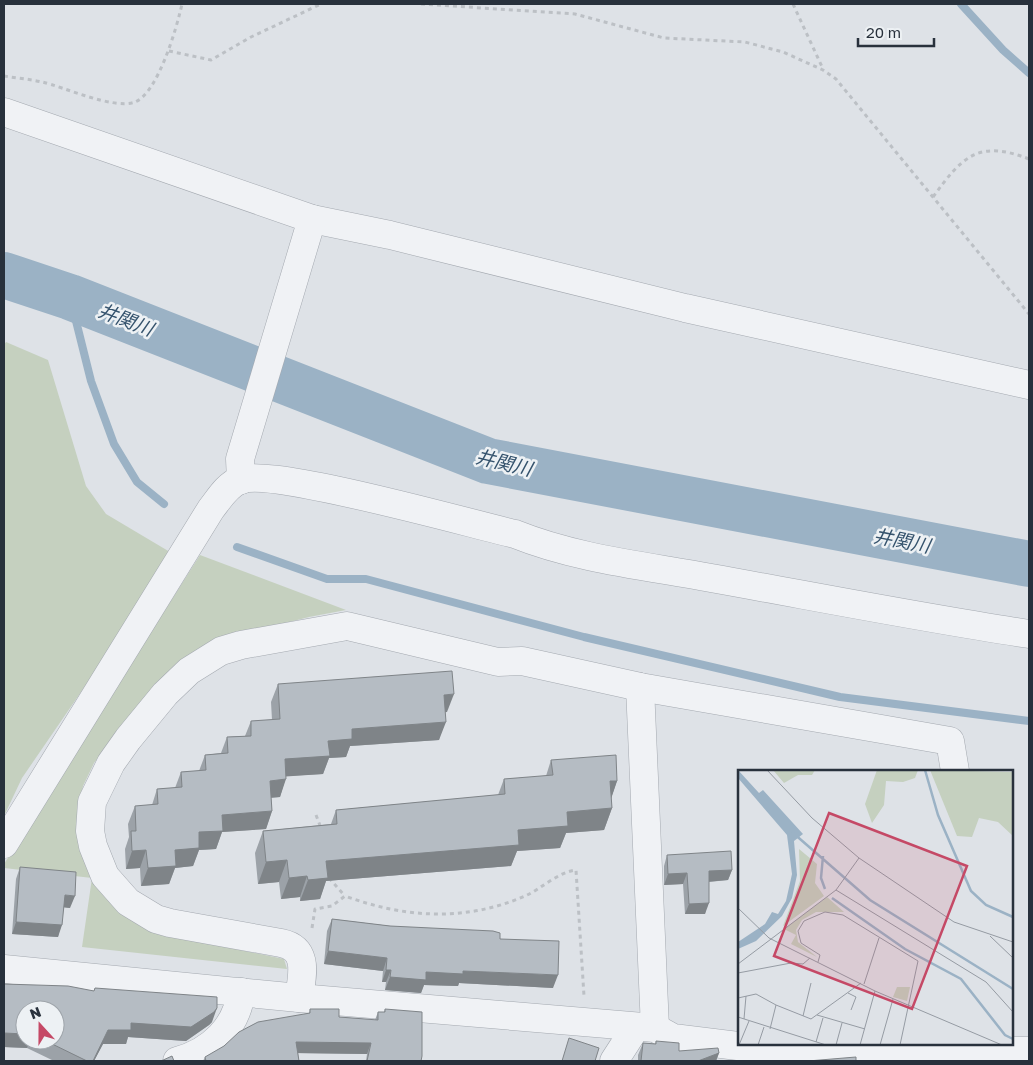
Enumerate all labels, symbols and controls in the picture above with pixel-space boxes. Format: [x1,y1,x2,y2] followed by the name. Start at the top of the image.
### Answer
[858,15,934,47] scale bar
[866,23,901,41] text: 20 m
[95,298,159,341] water label: 井関川
[474,444,536,481] water label: 井関川
[872,523,934,557] water label: 井関川
[738,770,1013,1045] inset map
[15,1000,65,1050] north arrow
[27,1003,43,1022] text: N

